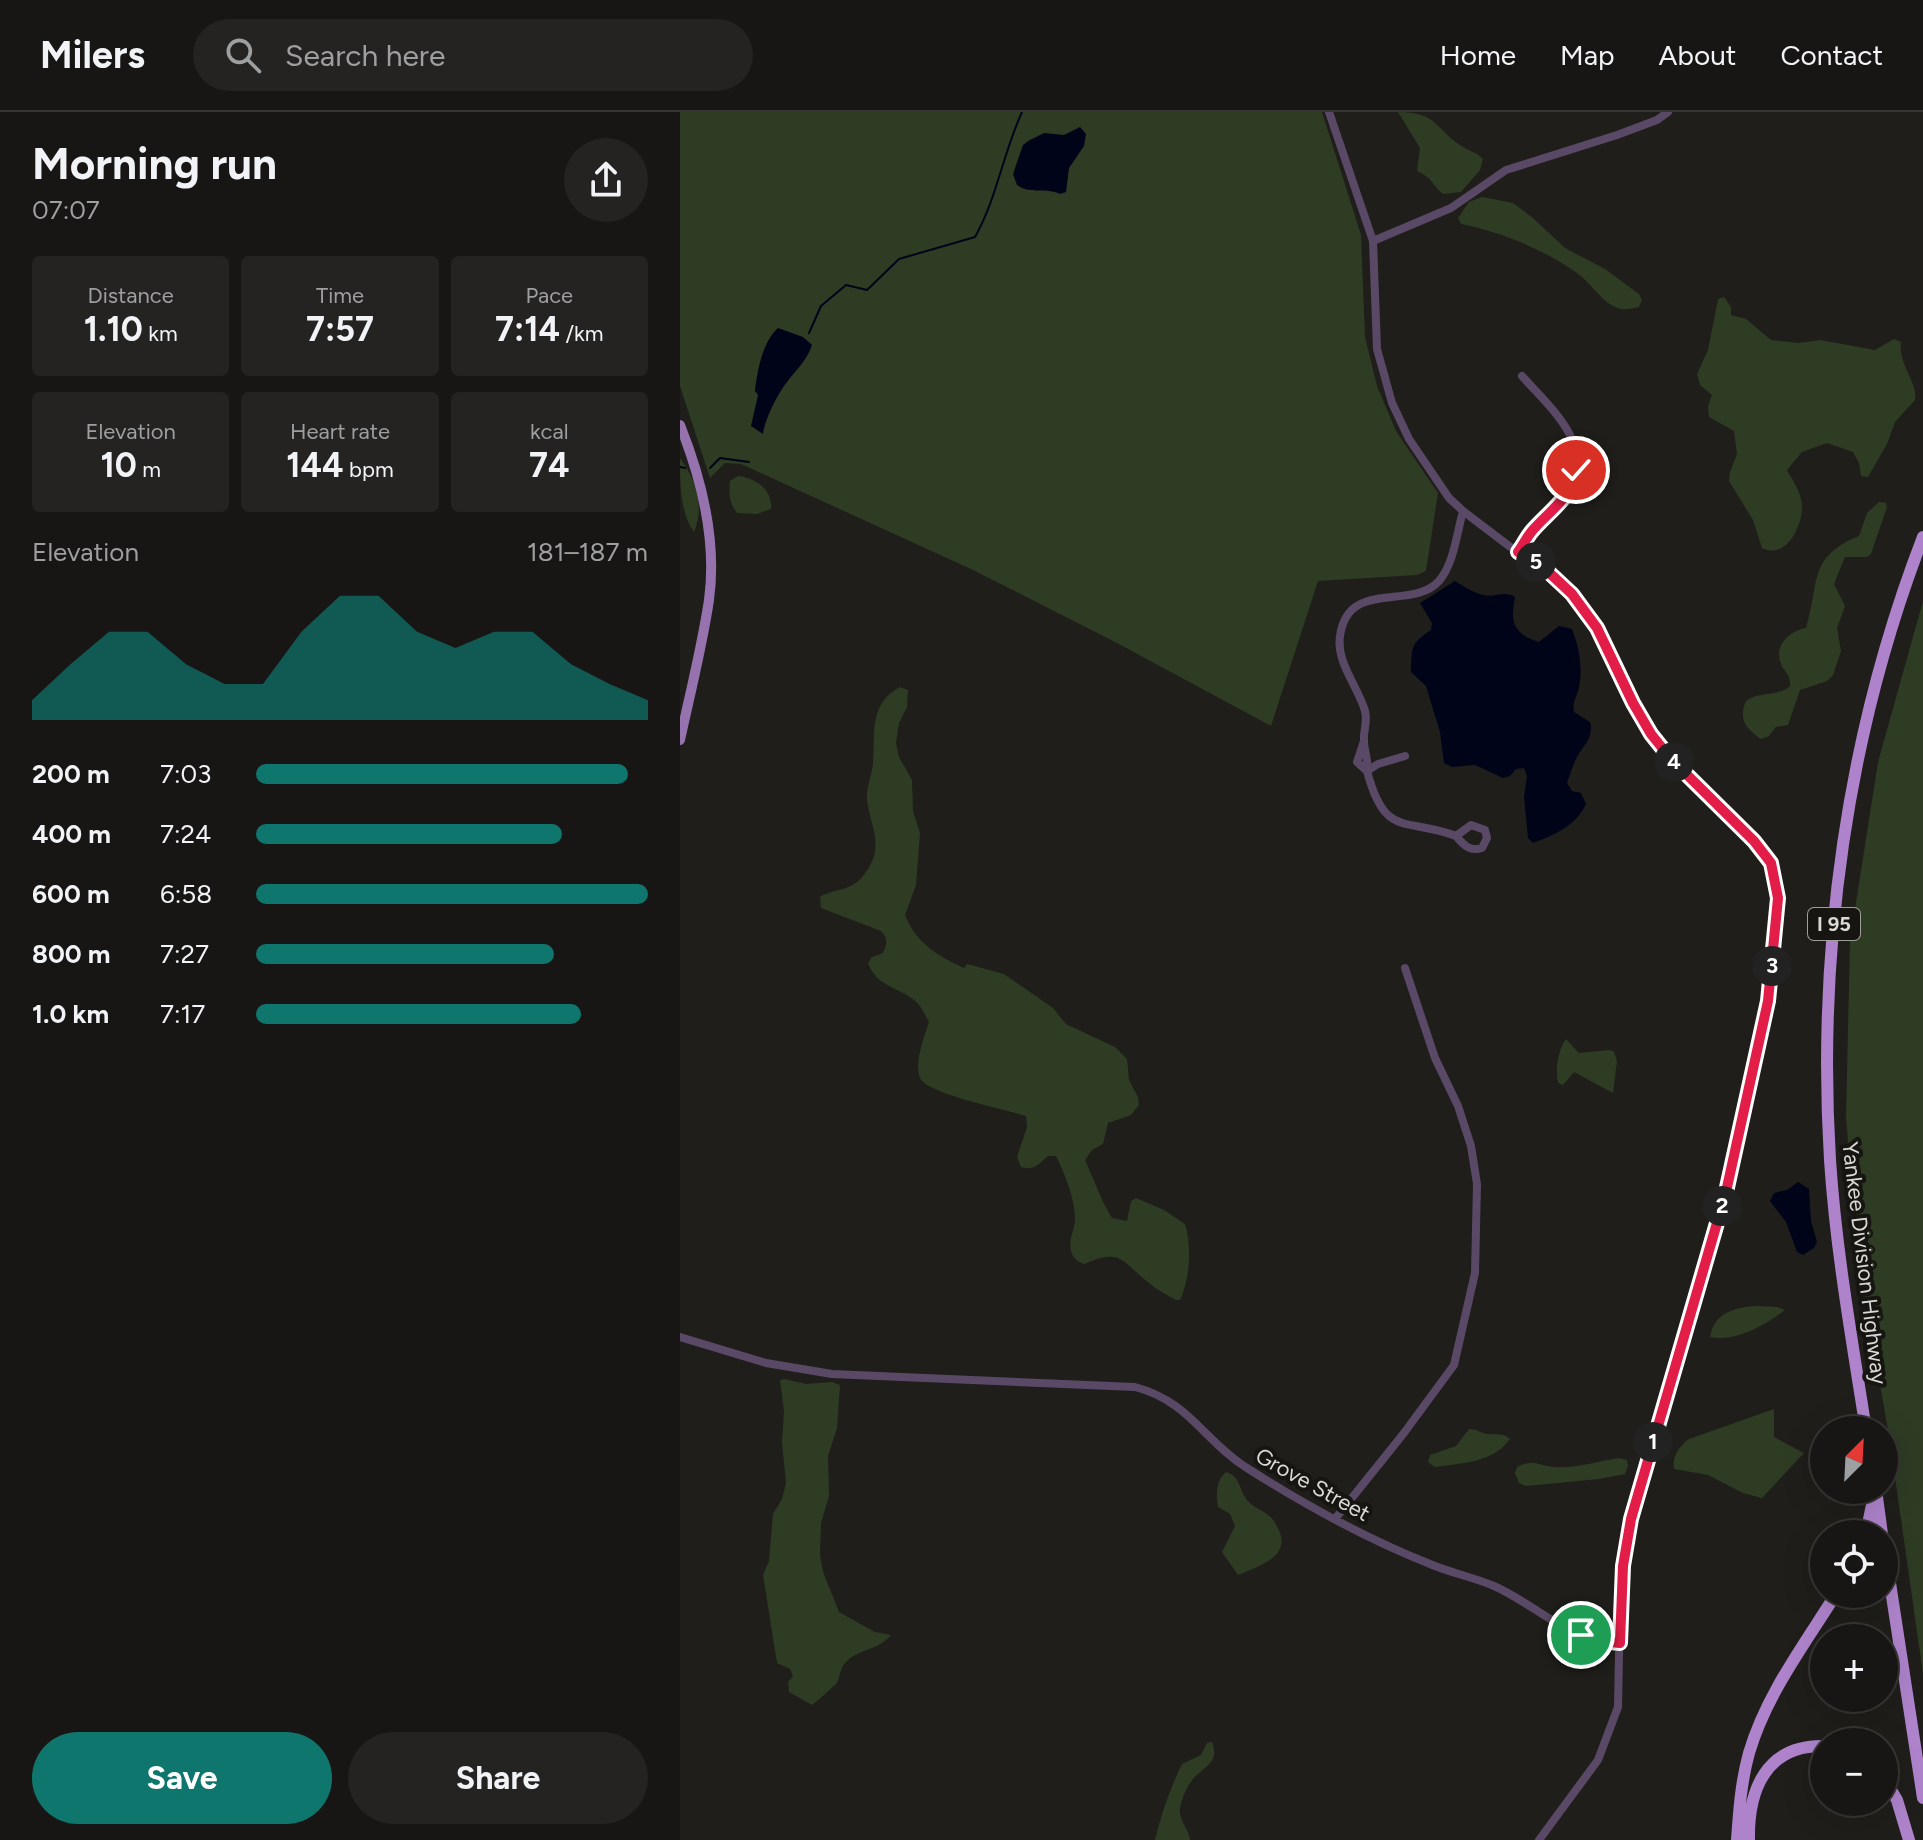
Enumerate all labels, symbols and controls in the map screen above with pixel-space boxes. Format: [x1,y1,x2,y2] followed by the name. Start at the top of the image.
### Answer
[193,19,753,91] search box
[40,32,145,78] text: Milers
[221,33,265,77] icon: search
[285,37,445,74] text: Search here
[1440,38,1516,72] text: Home
[1560,38,1615,72] text: Map
[1659,38,1736,72] text: About
[1780,38,1883,72] text: Contact
[32,137,277,190] text: Morning run
[564,138,648,222] button: share
[32,194,100,226] text: 07:07
[88,282,174,309] text: Distance
[316,282,364,309] text: Time
[525,282,573,309] text: Pace
[84,309,143,350] text: 1.10
[306,309,374,350] text: 7:57
[495,309,560,350] text: 7:14
[143,320,178,347] text: km
[560,320,604,347] text: /km
[85,418,176,445] text: Elevation
[290,418,390,445] text: Heart rate
[530,418,569,445] text: kcal
[1542,436,1610,504] pin
[100,445,137,486] text: 10
[286,445,344,486] text: 144
[529,445,570,486] text: 74
[1554,448,1598,492] icon: check
[137,456,161,483] text: m
[344,456,394,483] text: bpm
[32,536,139,568] text: Elevation
[527,536,648,568] text: 181–187 m
[1516,542,1556,582] pin: 5
[1530,548,1542,575] text: 5
[1654,742,1694,782] pin: 4
[1667,748,1681,775] text: 4
[32,758,110,790] text: 200 m
[160,758,211,790] text: 7:03
[32,818,111,850] text: 400 m
[160,818,211,850] text: 7:24
[32,878,110,910] text: 600 m
[160,878,212,910] text: 6:58
[1808,908,1860,940] road number: I 95
[32,938,110,970] text: 800 m
[160,938,209,970] text: 7:27
[1752,946,1792,986] pin: 3
[1766,952,1778,979] text: 3
[32,998,109,1030] text: 1.0 km
[160,998,205,1030] text: 7:17
[1836,1140,1893,1386] street label: Yankee Division Highway
[1702,1186,1742,1226] pin: 2
[1716,1192,1728,1219] text: 2
[1810,1416,1898,1504] north arrow
[1810,1416,1898,1816] map controls
[1633,1422,1673,1462] pin: 1
[1648,1428,1658,1455] text: 1
[1251,1442,1375,1527] street label: Grove Street
[1810,1520,1898,1608] button: locate
[1547,1601,1615,1669] pin
[1559,1613,1603,1657] icon: arrive
[1810,1624,1898,1712] button: +
[1810,1728,1898,1816] button: −
[32,1732,332,1824] button: Save
[348,1732,648,1824] button: Share

